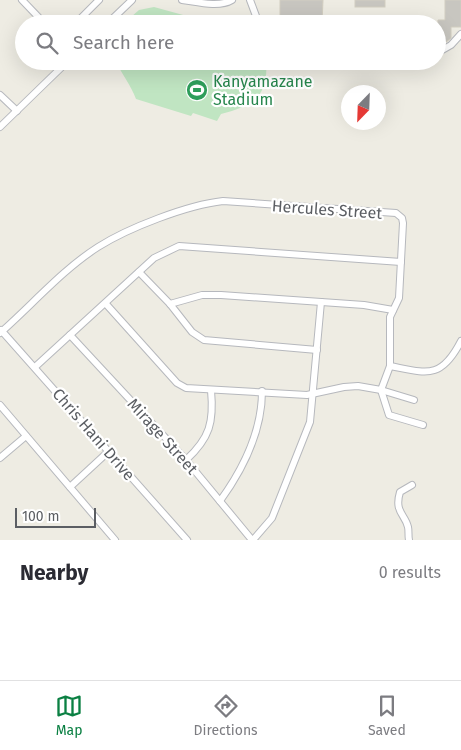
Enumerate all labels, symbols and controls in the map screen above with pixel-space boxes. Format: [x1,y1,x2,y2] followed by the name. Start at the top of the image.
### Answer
[15,15,446,70] search box
[33,29,61,57] icon: search
[73,31,174,54] text: Search here
[213,72,313,109] place label: Kanyamazane Stadium
[185,78,209,102] sports icon: Kanyamazane Stadium
[341,85,386,130] north arrow
[271,196,383,223] street label: Hercules Street
[48,384,139,484] street label: Chris Hani Drive
[124,394,202,478] street label: Mirage Street
[15,505,96,528] scale bar
[22,508,59,525] text: 100 m
[20,560,88,586] text: Nearby
[379,563,441,582] text: 0 results
[55,692,83,739] tab: Map
[193,692,258,739] tab: Directions
[368,692,406,739] tab: Saved

